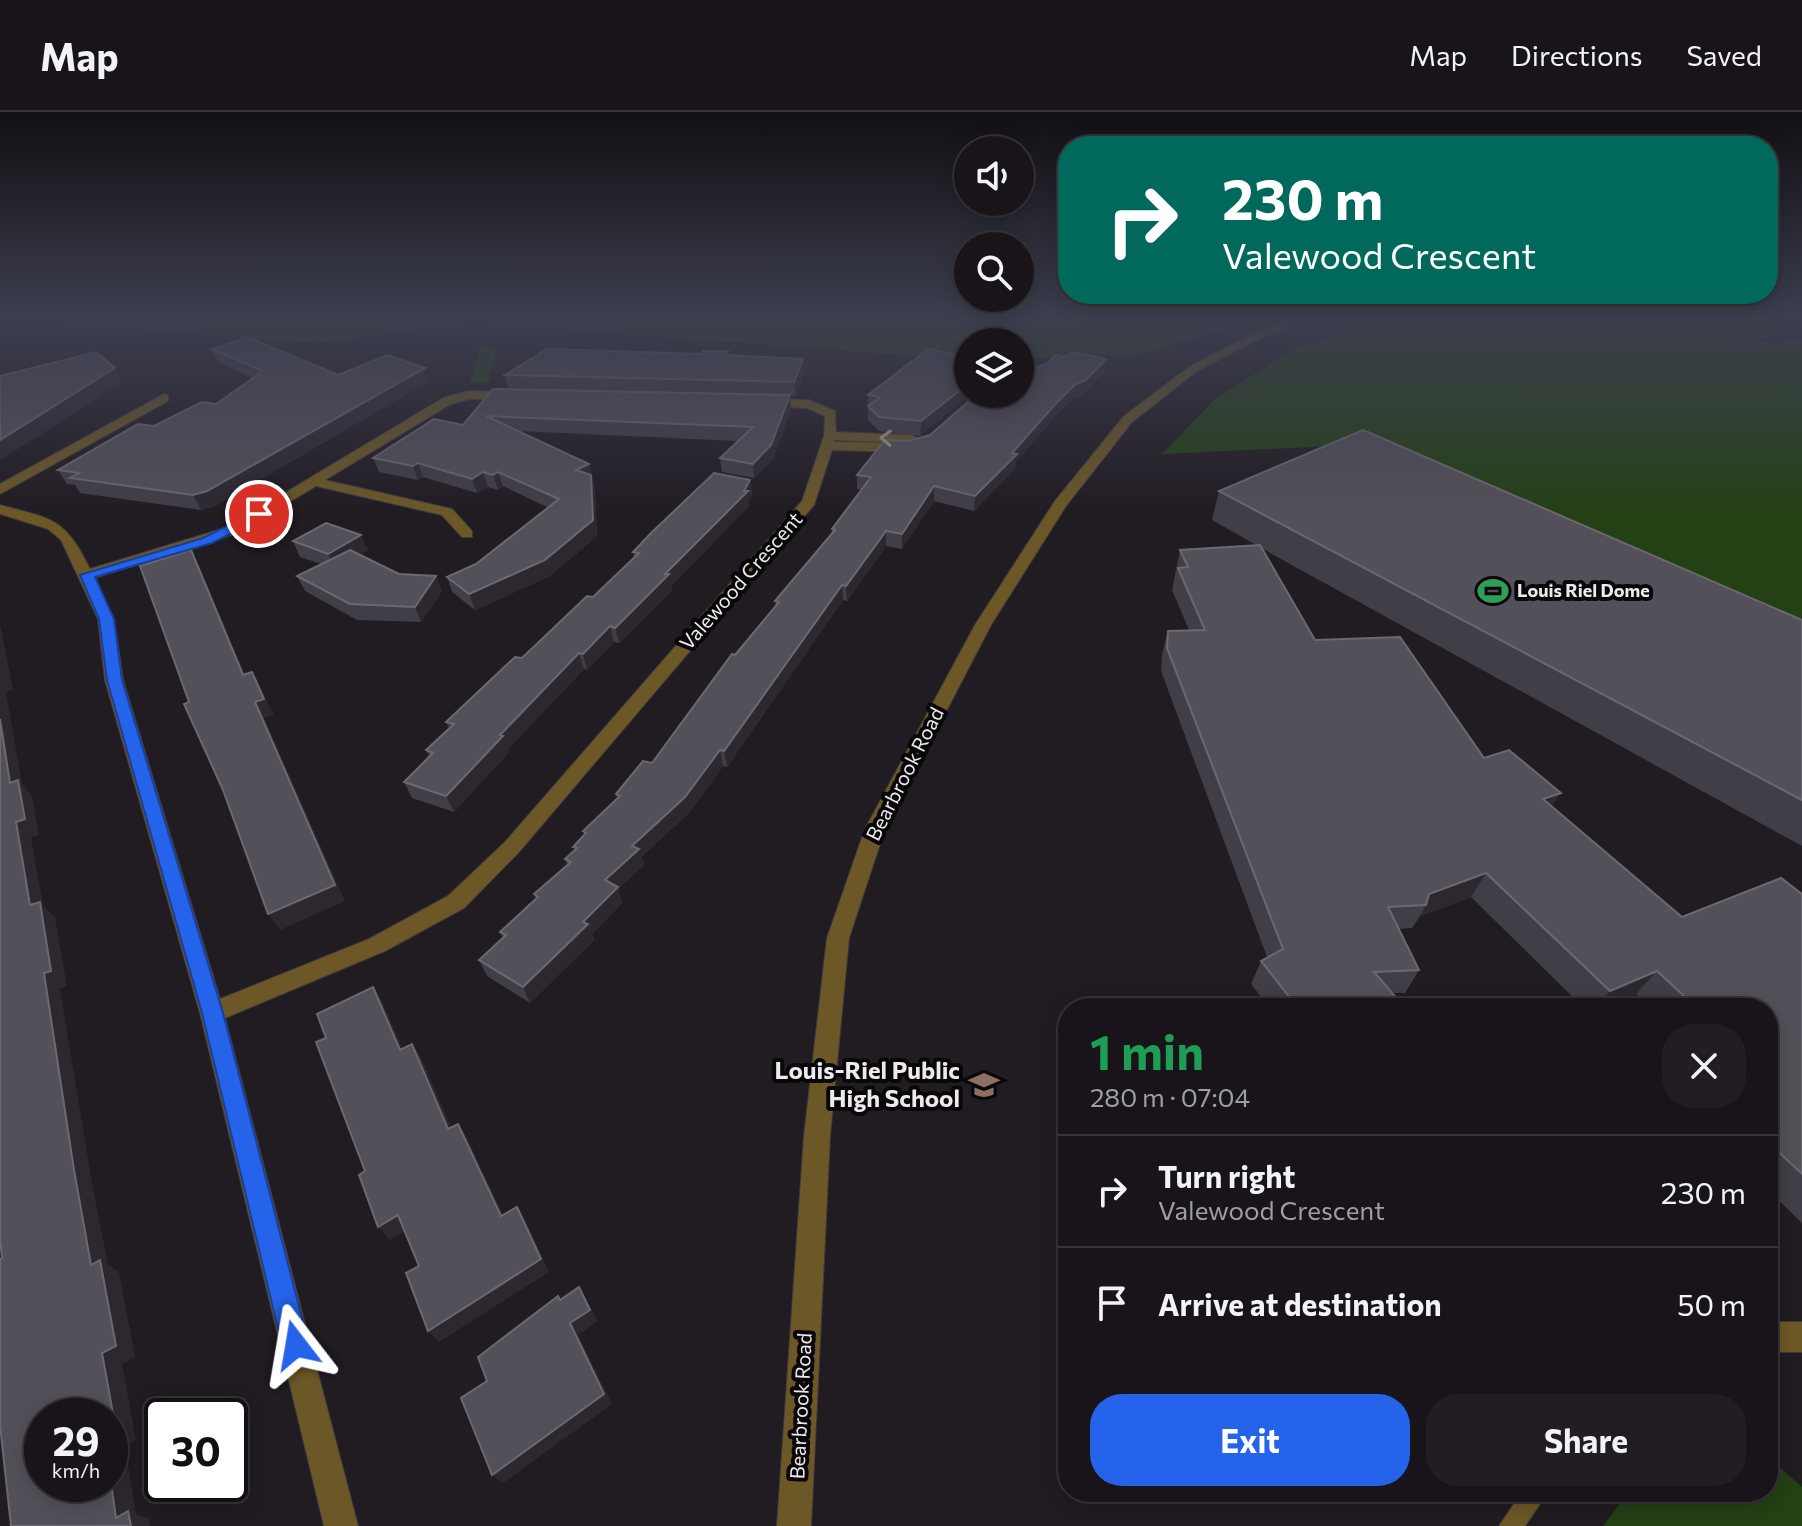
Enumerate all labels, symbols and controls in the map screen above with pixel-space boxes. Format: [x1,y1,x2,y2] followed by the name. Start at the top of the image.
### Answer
[40,32,119,79] text: Map
[1409,38,1467,72] text: Map
[1511,38,1642,72] text: Directions
[1686,38,1762,72] text: Saved
[954,136,1034,408] map controls
[954,136,1034,216] button: sound
[1222,163,1383,232] text: 230 m
[1090,168,1194,272] icon: right
[954,232,1034,312] button: search
[1222,232,1536,276] text: Valewood Crescent
[954,328,1034,408] button: layers
[879,429,892,447] one-way arrow
[225,480,293,548] pin
[237,492,281,536] icon: arrive
[674,507,807,654] street label: Valewood Crescent
[1476,574,1510,608] sports icon: Louis Riel Dome
[1517,579,1650,601] place label: Louis Riel Dome
[860,703,948,844] street label: Bearbrook Road
[1090,1021,1204,1080] text: 1 min
[1662,1024,1746,1108] button: close
[775,1055,960,1112] place label: Louis-Riel Public High School
[967,1068,1001,1102] school or university icon: Louis-Riel Public High School
[1090,1081,1250,1112] text: 280 m · 07:04
[1158,1157,1295,1194] text: Turn right
[1090,1169,1134,1213] icon: right
[1661,1173,1746,1210] text: 230 m
[1158,1194,1385,1225] text: Valewood Crescent
[1090,1281,1134,1325] icon: arrive
[1158,1285,1442,1322] text: Arrive at destination
[1677,1285,1746,1322] text: 50 m
[254,1303,338,1387] position arrow
[784,1332,816,1480] street label: Bearbrook Road
[1090,1394,1410,1486] button: Exit
[1426,1394,1746,1486] button: Share
[144,1398,248,1502] speed limit sign: 30
[52,1415,100,1464] text: 29
[52,1458,100,1482] text: km/h

